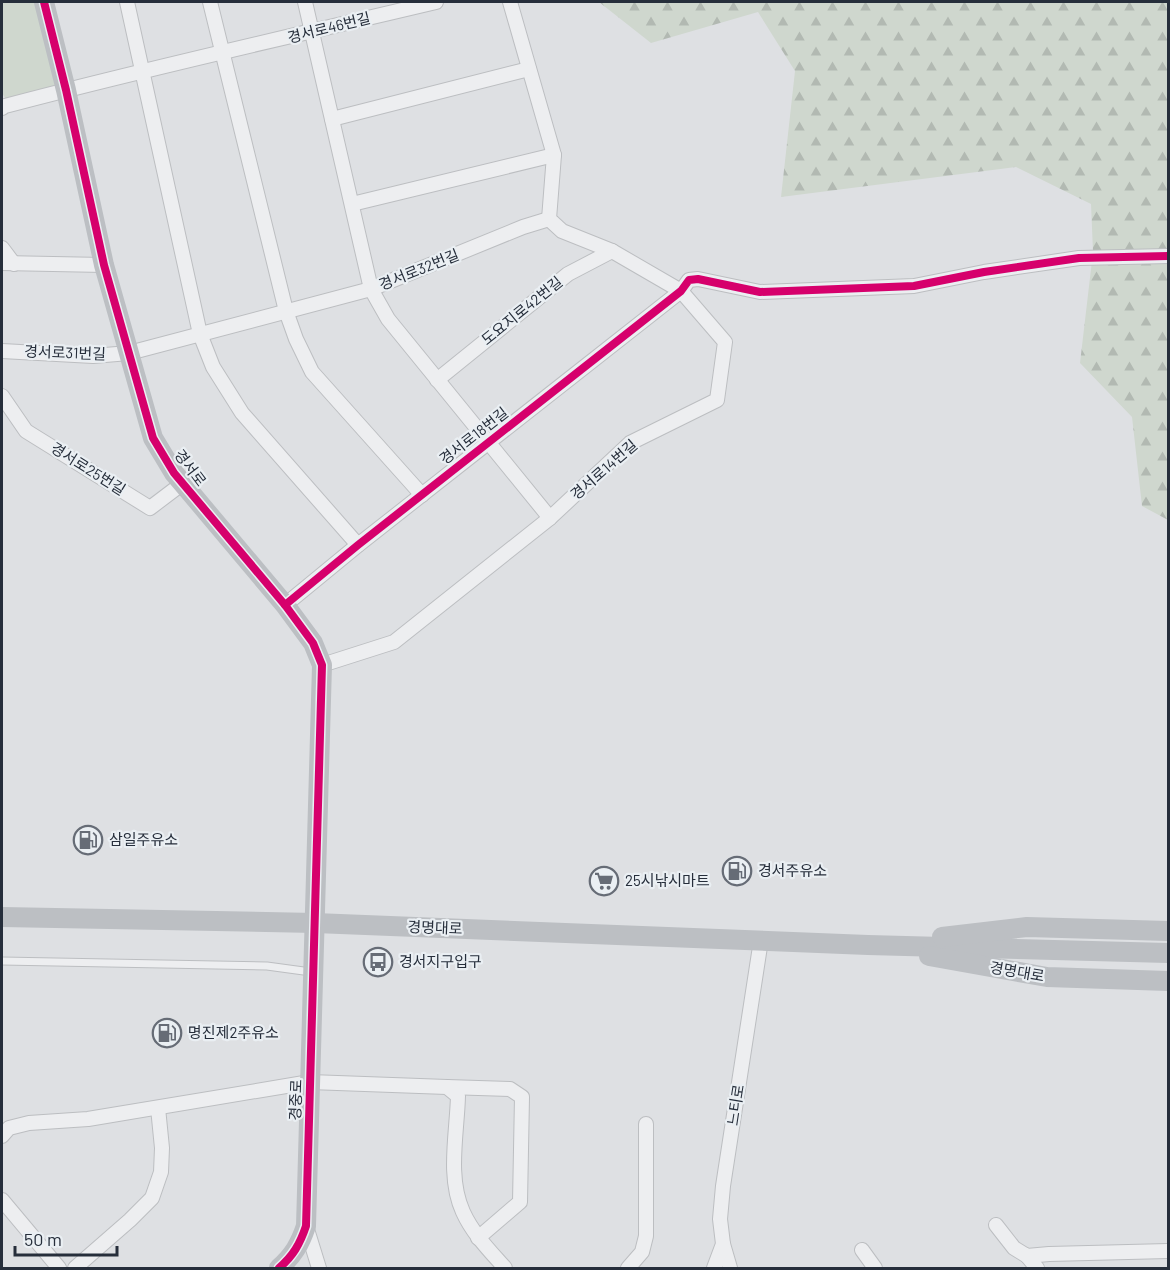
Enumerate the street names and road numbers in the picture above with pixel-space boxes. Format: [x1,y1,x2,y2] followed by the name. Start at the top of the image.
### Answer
[285,8,372,46] street label: 경서로46번길
[376,245,461,293] street label: 경서로32번길
[477,272,566,348] street label: 도요지로42번길
[24,342,106,362] street label: 경서로31번길
[436,403,511,468] street label: 경서로18번길
[566,435,640,503] street label: 경서로14번길
[48,438,129,498] street label: 경서로25번길
[171,445,210,489] street label: 경서로
[407,917,463,937] street label: 경명대로
[988,957,1046,985] street label: 경명대로
[285,1079,305,1121] street label: 경중로
[723,1083,747,1127] street label: 느티로

